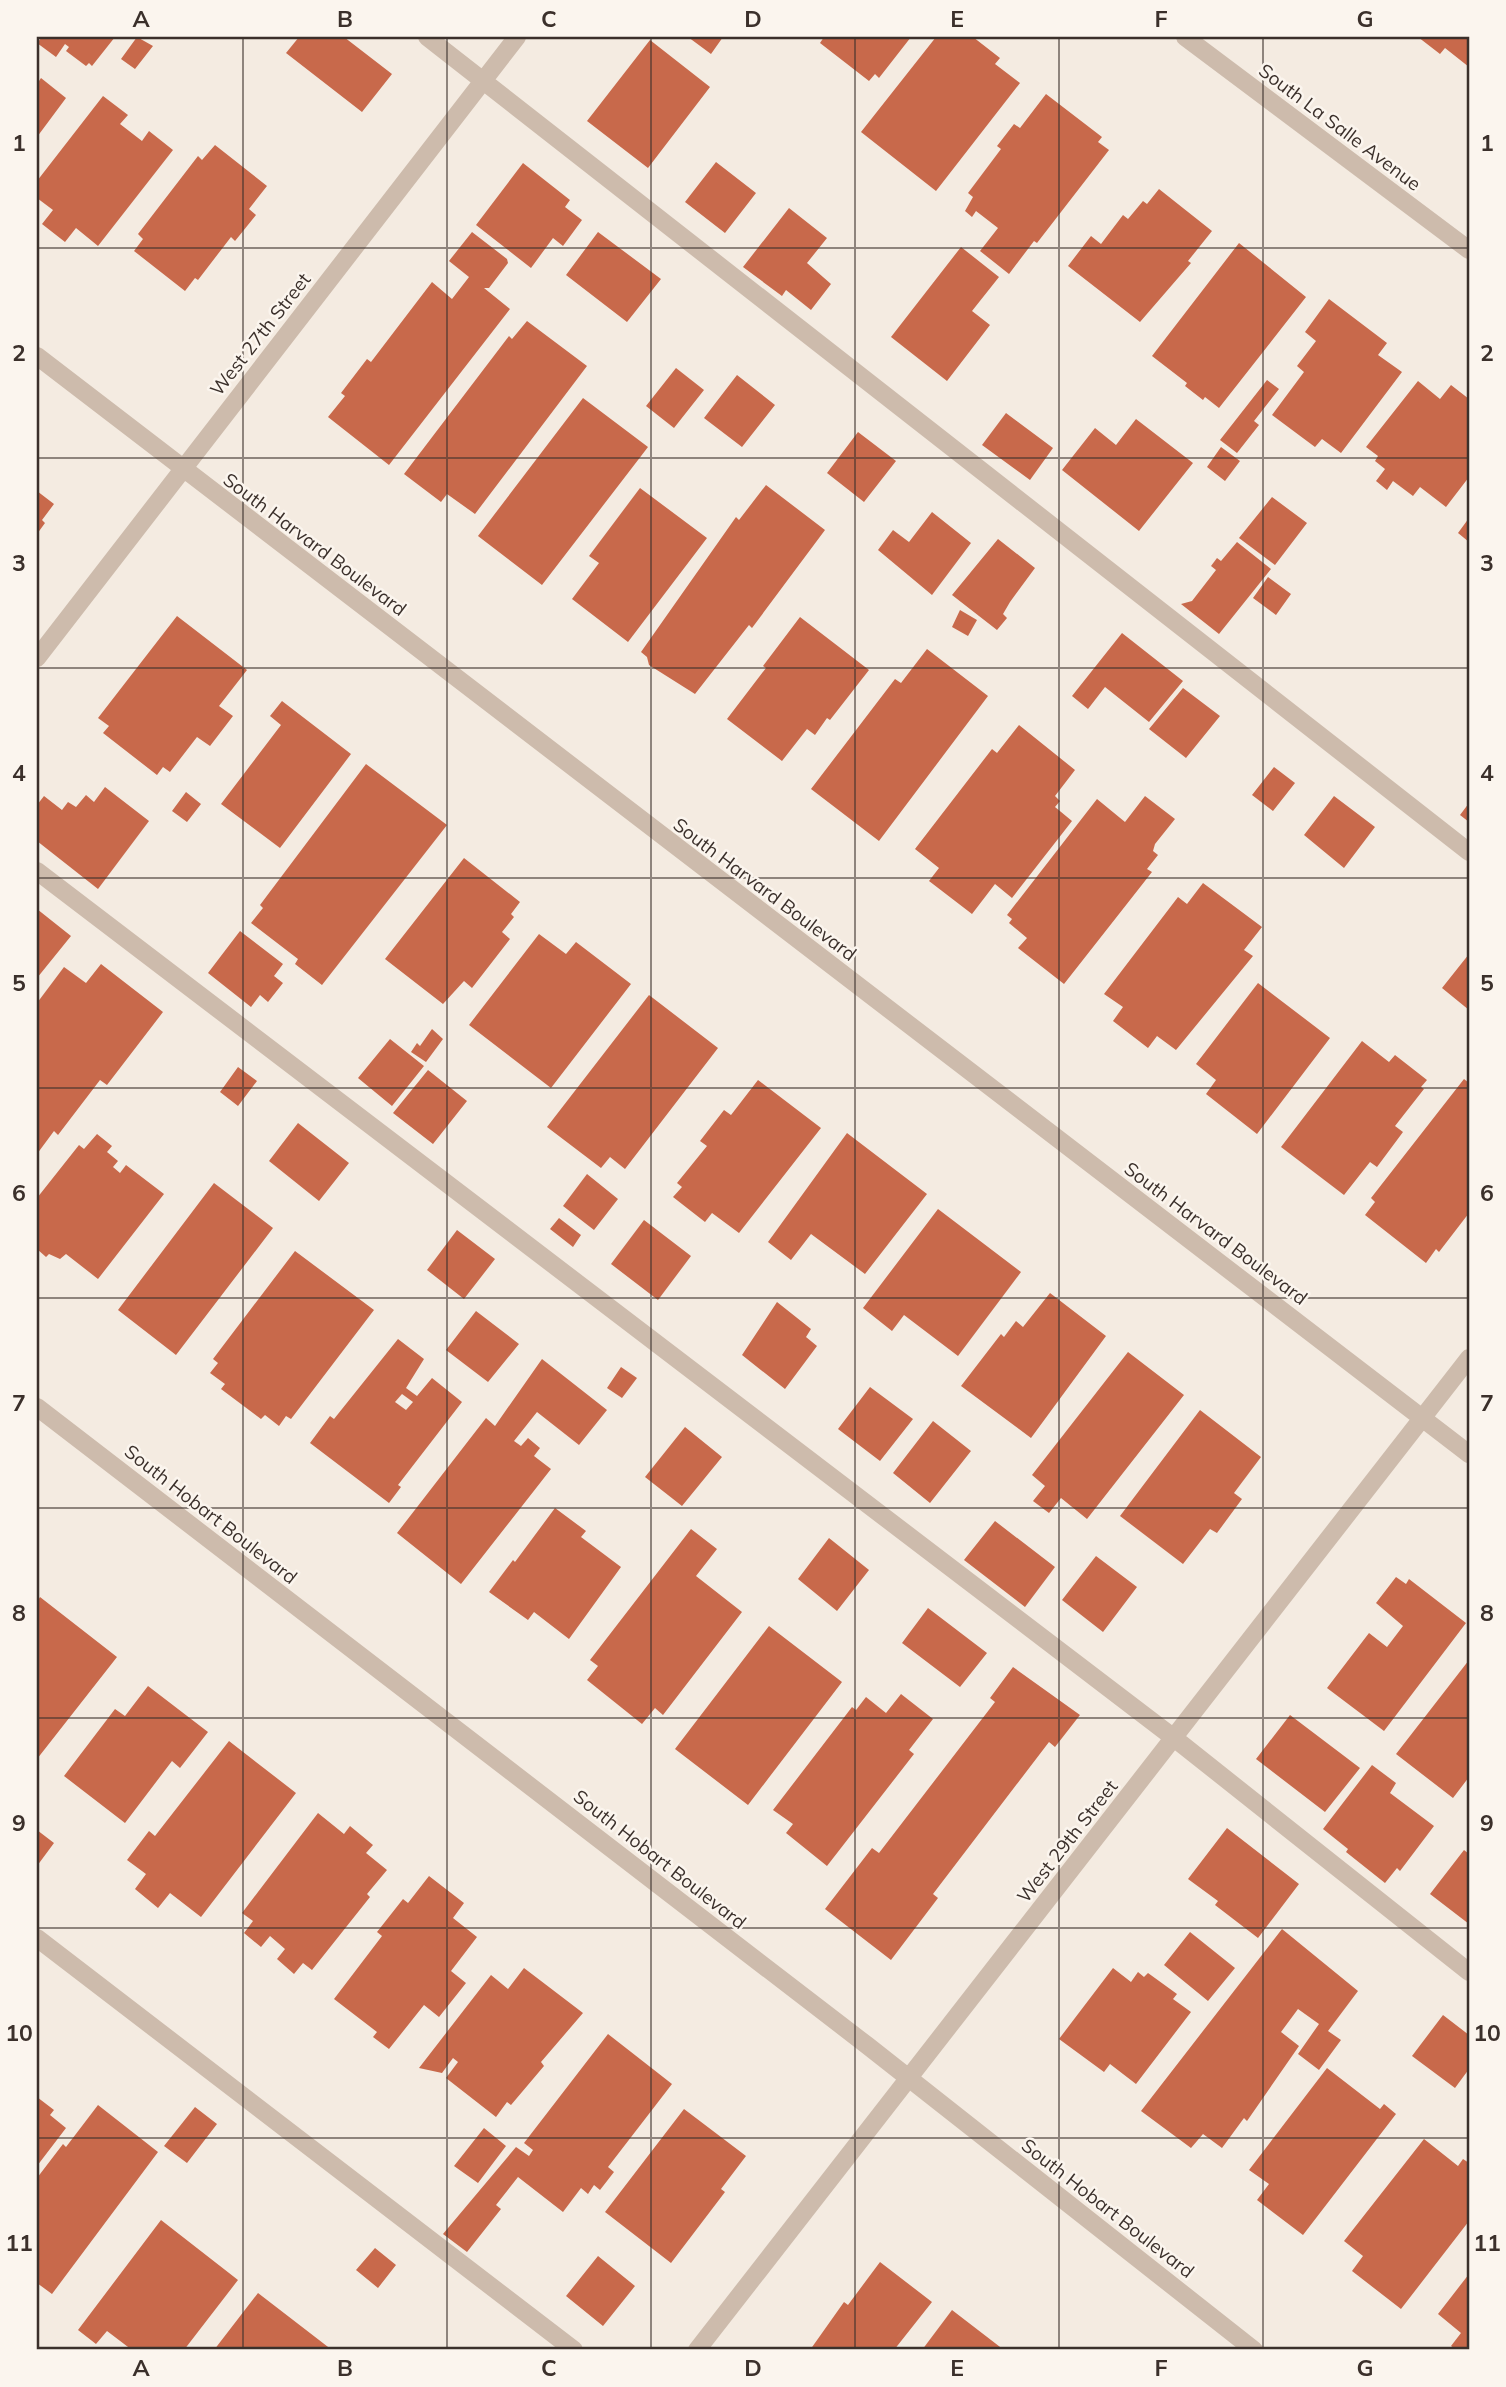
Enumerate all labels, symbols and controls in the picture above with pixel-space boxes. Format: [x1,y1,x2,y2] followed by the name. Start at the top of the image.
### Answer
[132,4,150,33] text: A
[337,4,353,33] text: B
[541,4,557,33] text: C
[744,4,762,33] text: D
[950,4,964,33] text: E
[1154,4,1168,33] text: F
[1356,4,1374,33] text: G
[1254,58,1426,196] street label: South La Salle Avenue
[12,128,26,157] text: 1
[1480,128,1494,157] text: 1
[205,267,316,400] street label: West 27th Street
[12,338,26,367] text: 2
[1480,338,1494,367] text: 2
[219,467,411,621] street label: South Harvard Boulevard
[12,548,26,577] text: 3
[1480,548,1494,577] text: 3
[12,758,26,787] text: 4
[1480,758,1494,787] text: 4
[669,812,861,966] street label: South Harvard Boulevard
[12,968,26,997] text: 5
[1480,968,1494,997] text: 5
[1120,1156,1312,1310] street label: South Harvard Boulevard
[12,1178,26,1207] text: 6
[1480,1178,1494,1207] text: 6
[12,1388,26,1417] text: 7
[1480,1388,1494,1417] text: 7
[120,1439,302,1589] street label: South Hobart Boulevard
[12,1598,26,1627] text: 8
[1480,1598,1494,1627] text: 8
[1012,1774,1123,1907] street label: West 29th Street
[569,1784,751,1934] street label: South Hobart Boulevard
[12,1808,26,1837] text: 9
[1480,1808,1494,1837] text: 9
[5,2018,33,2047] text: 10
[1473,2018,1501,2047] text: 10
[1017,2133,1199,2283] street label: South Hobart Boulevard
[5,2228,33,2257] text: 11
[1473,2228,1501,2257] text: 11
[132,2353,150,2382] text: A
[337,2353,353,2382] text: B
[541,2353,557,2382] text: C
[744,2353,762,2382] text: D
[950,2353,964,2382] text: E
[1154,2353,1168,2382] text: F
[1356,2353,1374,2382] text: G

